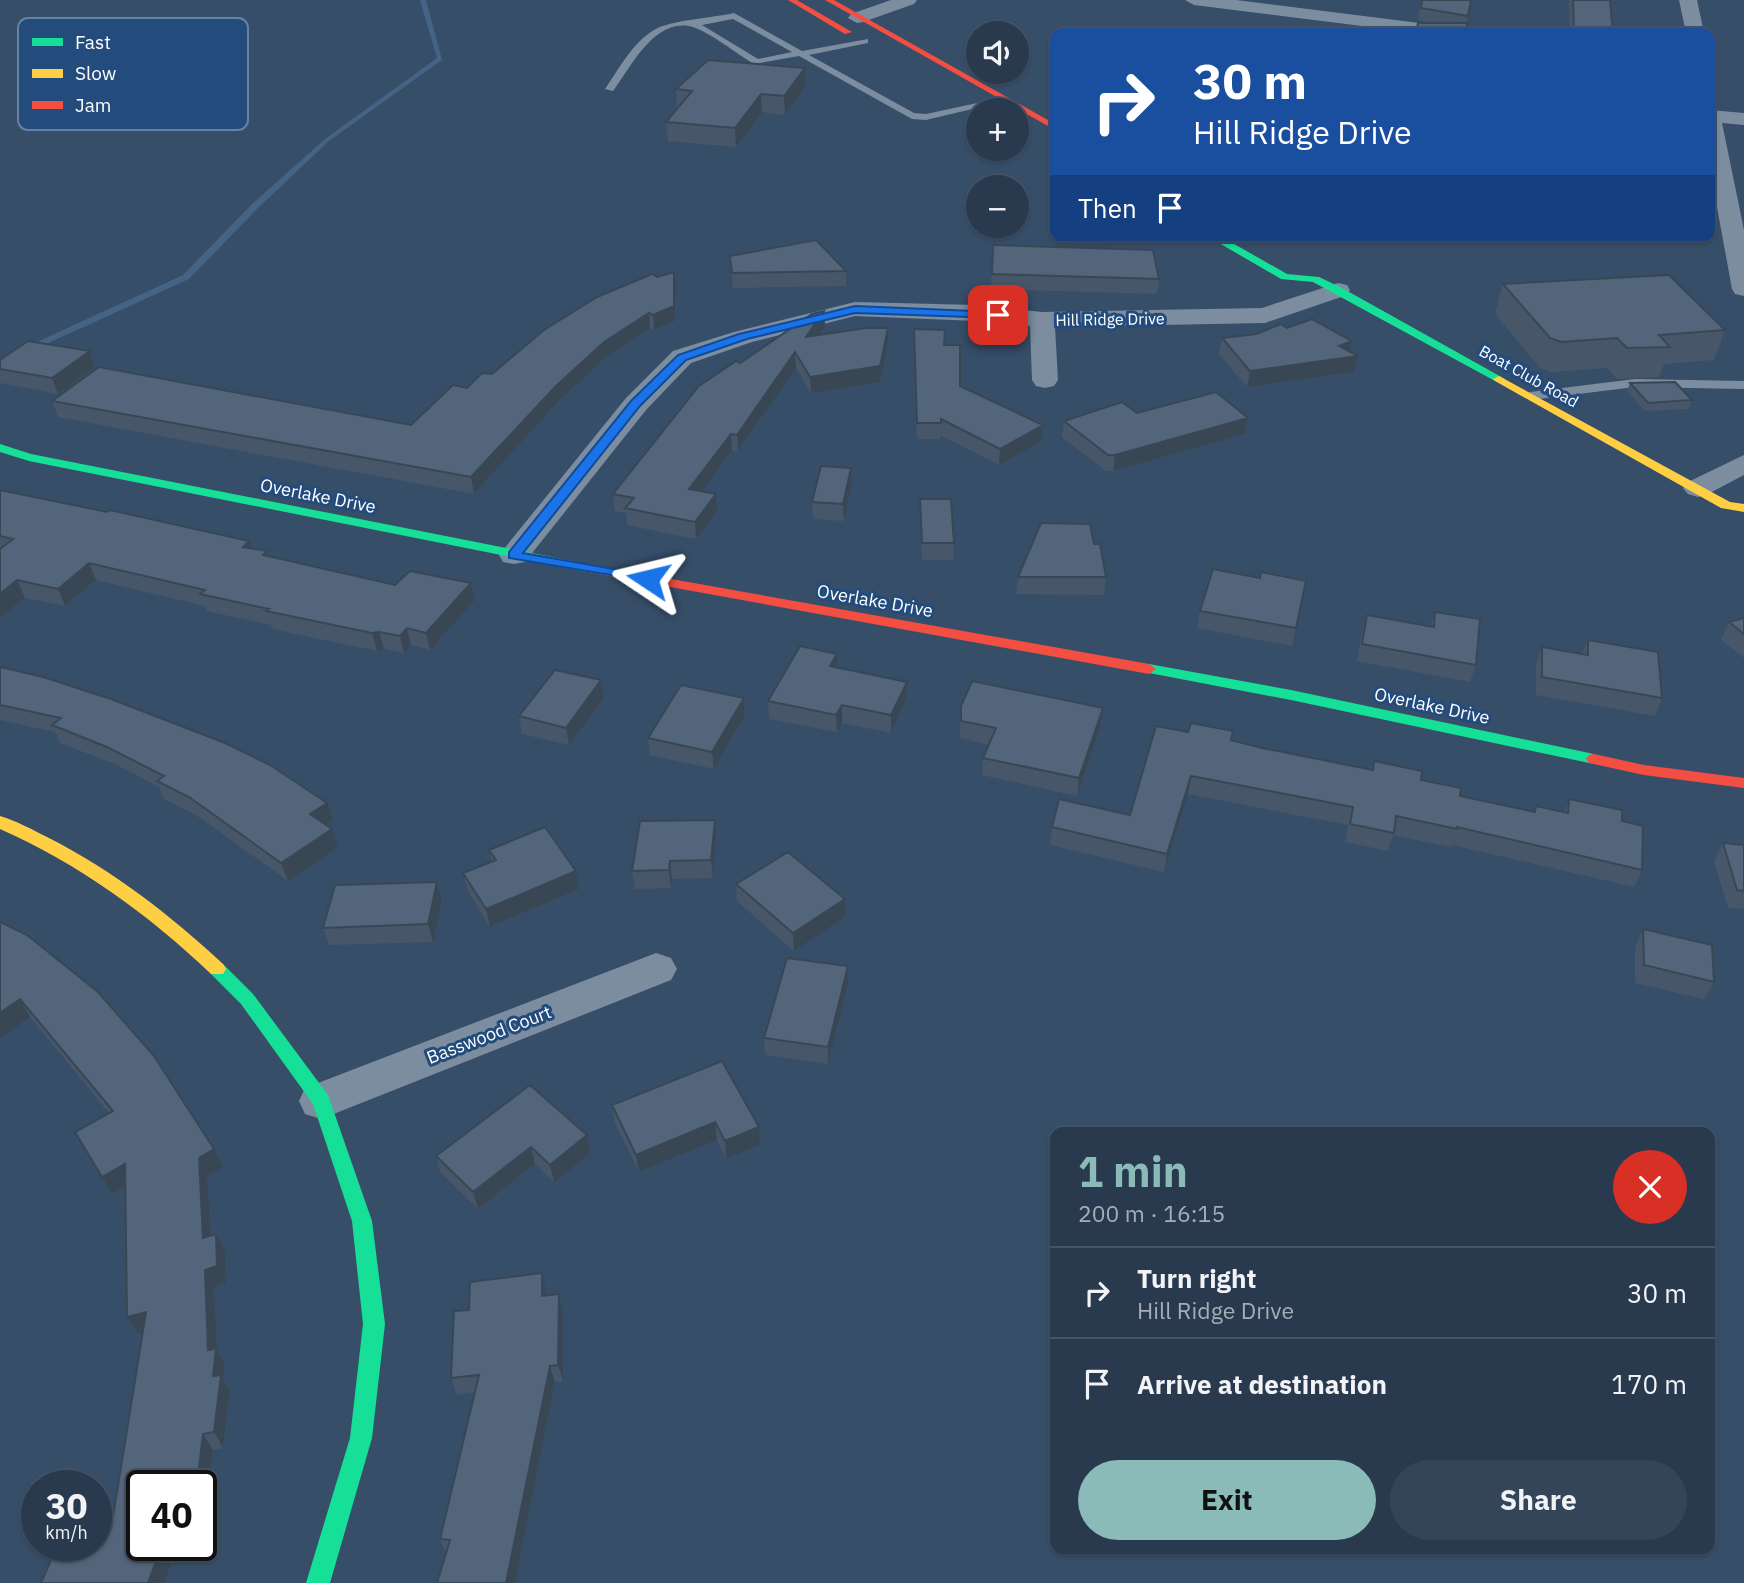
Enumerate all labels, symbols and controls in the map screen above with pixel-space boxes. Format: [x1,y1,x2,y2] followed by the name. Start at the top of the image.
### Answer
[18,18,248,130] legend
[966,21,1029,238] map controls
[966,21,1029,84] button: sound
[75,30,111,54] text: Fast
[1193,49,1307,112] text: 30 m
[1078,56,1169,147] icon: right
[75,61,116,85] text: Slow
[75,93,111,117] text: Jam
[966,98,1029,161] button: +
[1193,111,1412,153] text: Hill Ridge Drive
[966,175,1029,238] button: −
[1151,189,1189,227] icon: arrive
[1078,191,1137,225] text: Then
[968,285,1028,345] pin
[979,296,1017,334] icon: arrive
[1055,308,1165,330] street label: Hill Ridge Drive
[1476,340,1582,412] street label: Boat Club Road
[258,473,378,518] street label: Overlake Drive
[611,542,685,616] position arrow
[815,579,935,622] street label: Overlake Drive
[1372,682,1492,729] street label: Overlake Drive
[423,1000,554,1069] street label: Basswood Court
[1078,1144,1188,1199] text: 1 min
[1613,1150,1687,1224] button: close
[1078,1198,1225,1228] text: 200 m · 16:15
[1137,1261,1256,1295] text: Turn right
[1078,1274,1116,1312] icon: right
[1627,1276,1687,1310] text: 30 m
[1137,1295,1294,1325] text: Hill Ridge Drive
[1078,1365,1116,1403] icon: arrive
[1137,1367,1387,1401] text: Arrive at destination
[1611,1367,1687,1401] text: 170 m
[1078,1460,1376,1540] button: Exit
[1390,1460,1687,1540] button: Share
[126,1470,217,1561] speed limit sign: 40
[45,1483,88,1529] text: 30
[45,1521,88,1544] text: km/h

